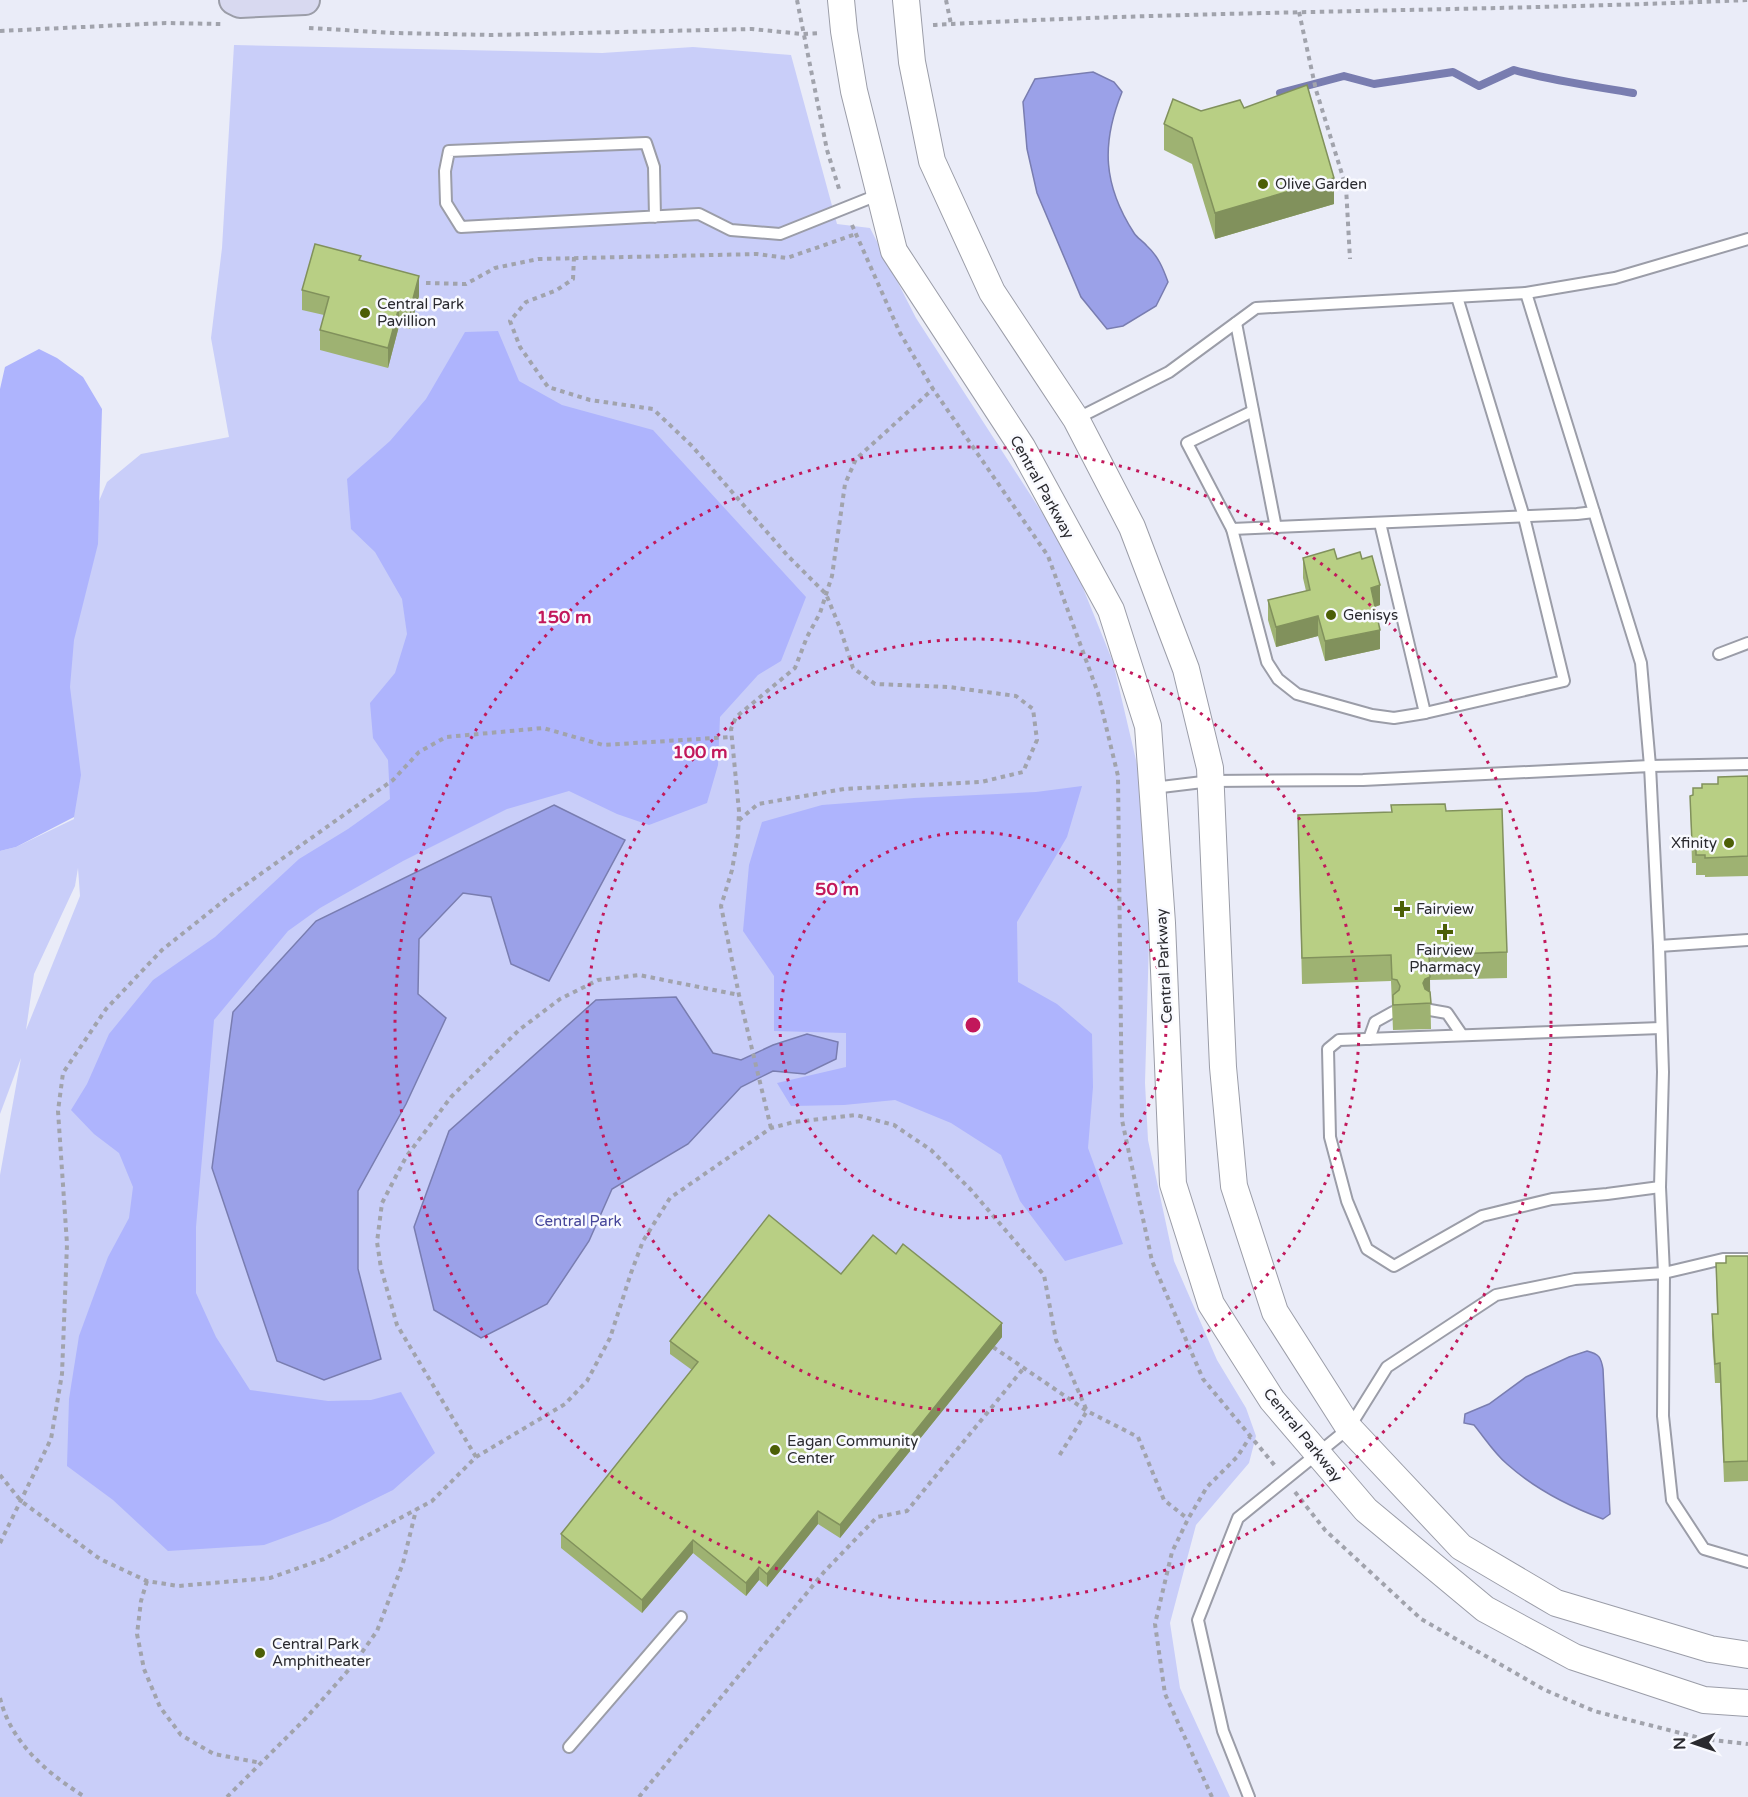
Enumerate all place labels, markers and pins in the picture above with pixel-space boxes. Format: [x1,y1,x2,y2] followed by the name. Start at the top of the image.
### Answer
[1275,175,1367,193] place label: Olive Garden
[1256,177,1270,191] marker: Olive Garden
[377,295,464,330] place label: Central Park Pavillion
[358,306,372,320] marker: Central Park Pavillion
[1343,606,1398,624] place label: Genisys
[1324,608,1338,622] marker: Genisys
[1671,834,1717,852] place label: Xfinity
[1722,836,1736,850] marker: Xfinity
[1393,900,1411,918] marker: Fairview
[1416,900,1474,918] place label: Fairview
[1438,925,1452,939] marker: Fairview Pharmacy
[1409,941,1481,976] place label: Fairview Pharmacy
[963,1015,983,1035] centre of rings
[787,1432,918,1467] place label: Eagan Community Center
[768,1443,782,1457] marker: Eagan Community Center
[272,1635,371,1670] place label: Central Park Amphitheater
[253,1646,267,1660] marker: Central Park Amphitheater

